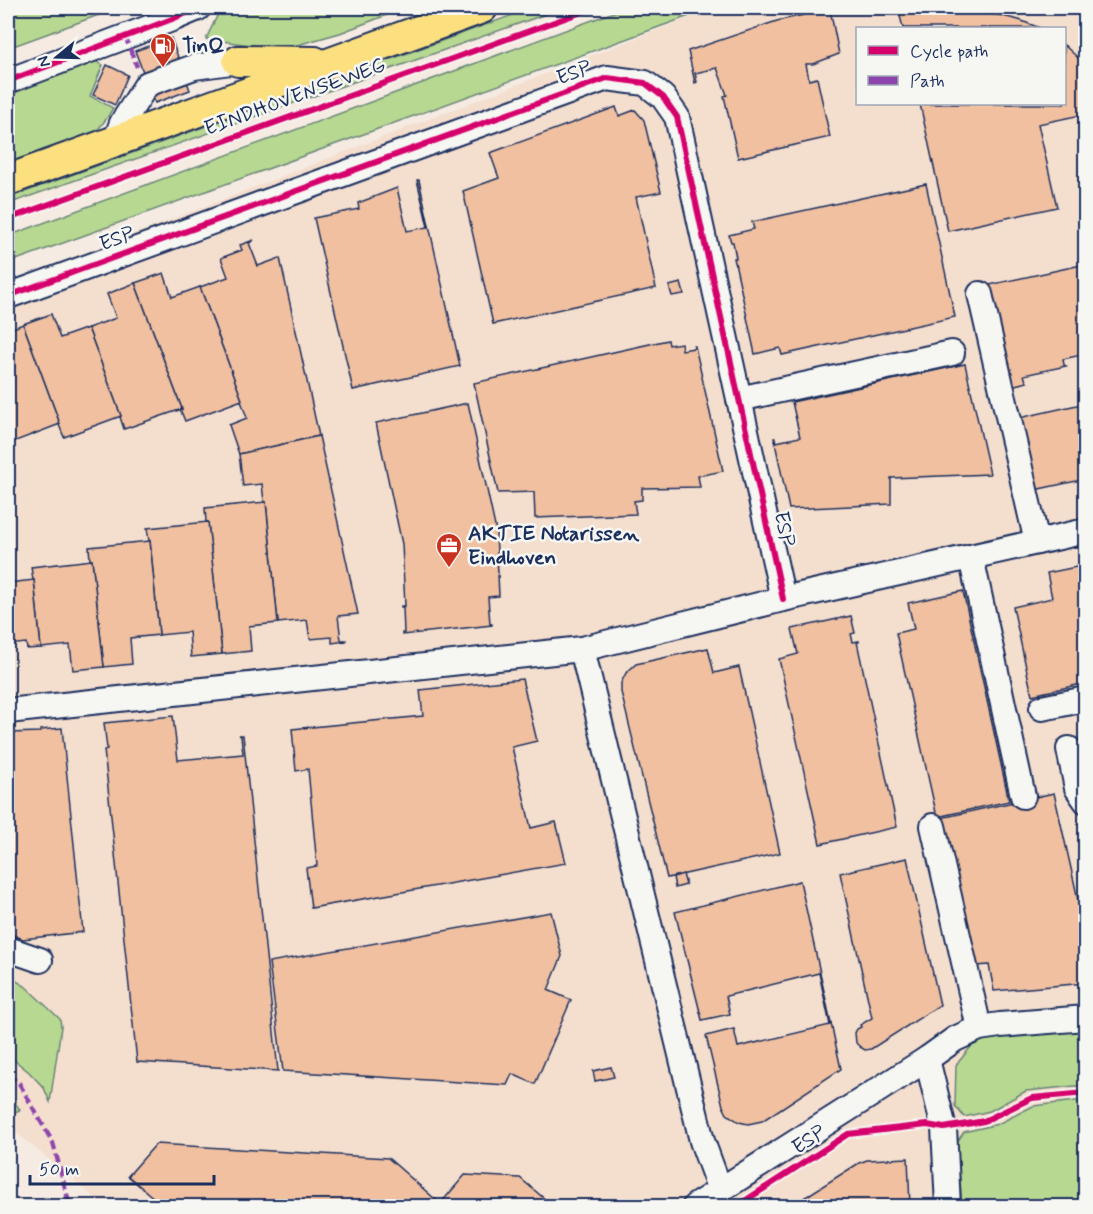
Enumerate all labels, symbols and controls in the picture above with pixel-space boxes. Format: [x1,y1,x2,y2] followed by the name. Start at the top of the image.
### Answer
[27,27,87,87] north arrow
[856,27,1066,105] legend
[148,31,178,69] fuel station icon: TinQ
[182,32,225,60] place label: TinQ
[910,40,988,64] text: Cycle path
[201,51,390,143] street label: EINDHOVENSEWEG
[33,53,56,70] text: N
[553,54,595,92] street label: ESP
[910,70,945,94] text: Path
[96,220,138,258] street label: ESP
[767,509,801,549] street label: ESP
[468,520,640,572] place label: AKTIE Notarissen Eindhoven
[434,531,464,569] office icon: AKTIE Notarissen Eindhoven
[787,1119,831,1161] street label: ESP
[30,1148,214,1186] scale bar
[39,1158,79,1182] text: 50 m

